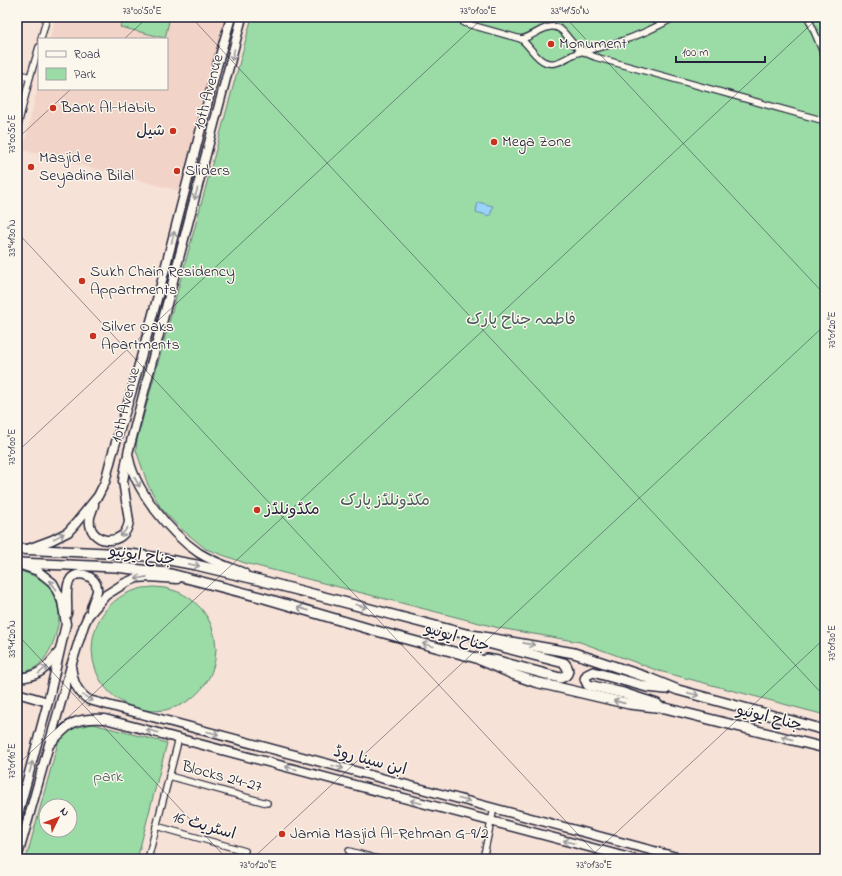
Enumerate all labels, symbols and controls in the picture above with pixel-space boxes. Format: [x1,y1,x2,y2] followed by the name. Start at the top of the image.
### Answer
[122,4,162,19] text: 73°00'50"E
[460,4,496,19] text: 73°01'00"E
[551,4,589,19] text: 33°41'50"N
[559,32,627,56] place label: Monument
[38,38,168,90] legend
[676,38,765,64] scale bar
[546,39,556,49] marker: Monument
[682,44,709,62] text: 100 m
[74,46,100,64] text: Road
[228,48,236,61] one-way arrow
[187,51,231,132] street label: 10th Avenue
[74,66,96,84] text: Park
[60,96,156,120] place label: Bank Al-Habib
[48,103,58,113] marker: Bank Al-Habib
[5,114,20,154] text: 73°00'50"E
[136,119,165,143] place label: شیل
[168,126,178,136] marker: شیل
[502,130,572,154] place label: Mega Zone
[489,137,499,147] marker: Mega Zone
[39,146,134,188] place label: Masjid e Seyadina Bilal
[185,159,230,183] place label: Sliders
[26,162,36,172] marker: Masjid e Seyadina Bilal
[172,166,182,176] marker: Sliders
[192,187,200,200] one-way arrow
[5,219,20,256] text: 33°41'30"N
[170,231,177,244] one-way arrow
[90,260,235,302] place label: Sukh Chain Residency Appartments
[77,276,87,286] marker: Sukh Chain Residency Appartments
[466,308,576,332] park label: فاطمہ جناح پارک
[825,311,840,349] text: 73°01'20"E
[101,315,180,357] place label: Silver Oaks Apartments
[88,331,98,341] marker: Silver Oaks Apartments
[105,364,147,445] street label: 10th Avenue
[5,429,20,465] text: 73°01'00"E
[134,476,142,488] one-way arrow
[340,489,430,513] park label: مکڈونلڈز پارک
[263,498,320,522] place label: مکڈونلڈز
[252,505,262,515] marker: مکڈونلڈز
[120,526,129,537] one-way arrow
[53,532,65,540] one-way arrow
[106,539,177,573] street label: جناح ایونیو
[187,562,200,570] one-way arrow
[135,574,148,582] one-way arrow
[49,579,58,590] one-way arrow
[354,603,367,611] one-way arrow
[297,605,310,612] one-way arrow
[421,616,492,659] street label: جناح ایونیو
[5,620,20,658] text: 33°41'20"N
[825,625,840,661] text: 73°01'30"E
[422,641,435,648] one-way arrow
[522,641,535,649] one-way arrow
[38,665,48,674] one-way arrow
[686,691,699,698] one-way arrow
[82,695,94,702] one-way arrow
[613,697,626,705] one-way arrow
[733,698,804,738] street label: جناح ایونیو
[146,727,159,735] one-way arrow
[206,730,219,737] one-way arrow
[781,734,794,742] one-way arrow
[331,740,409,782] street label: ابن سینا روڈ
[5,743,20,779] text: 73°01'10"E
[178,755,265,799] street label: Blocks 24-27
[28,760,36,773] one-way arrow
[285,764,298,771] one-way arrow
[331,764,344,771] one-way arrow
[93,765,124,789] park label: park
[457,797,470,804] one-way arrow
[38,798,78,838] north arrow
[410,798,423,805] one-way arrow
[56,804,73,820] text: N
[169,806,239,846] street label: اسٹریٹ 16
[290,822,489,846] place label: Jamia Masjid Al-Rehman G-9/2
[277,829,287,839] marker: Jamia Masjid Al-Rehman G-9/2
[563,838,576,845] one-way arrow
[239,858,277,873] text: 73°01'20"E
[576,858,612,873] text: 73°01'30"E

